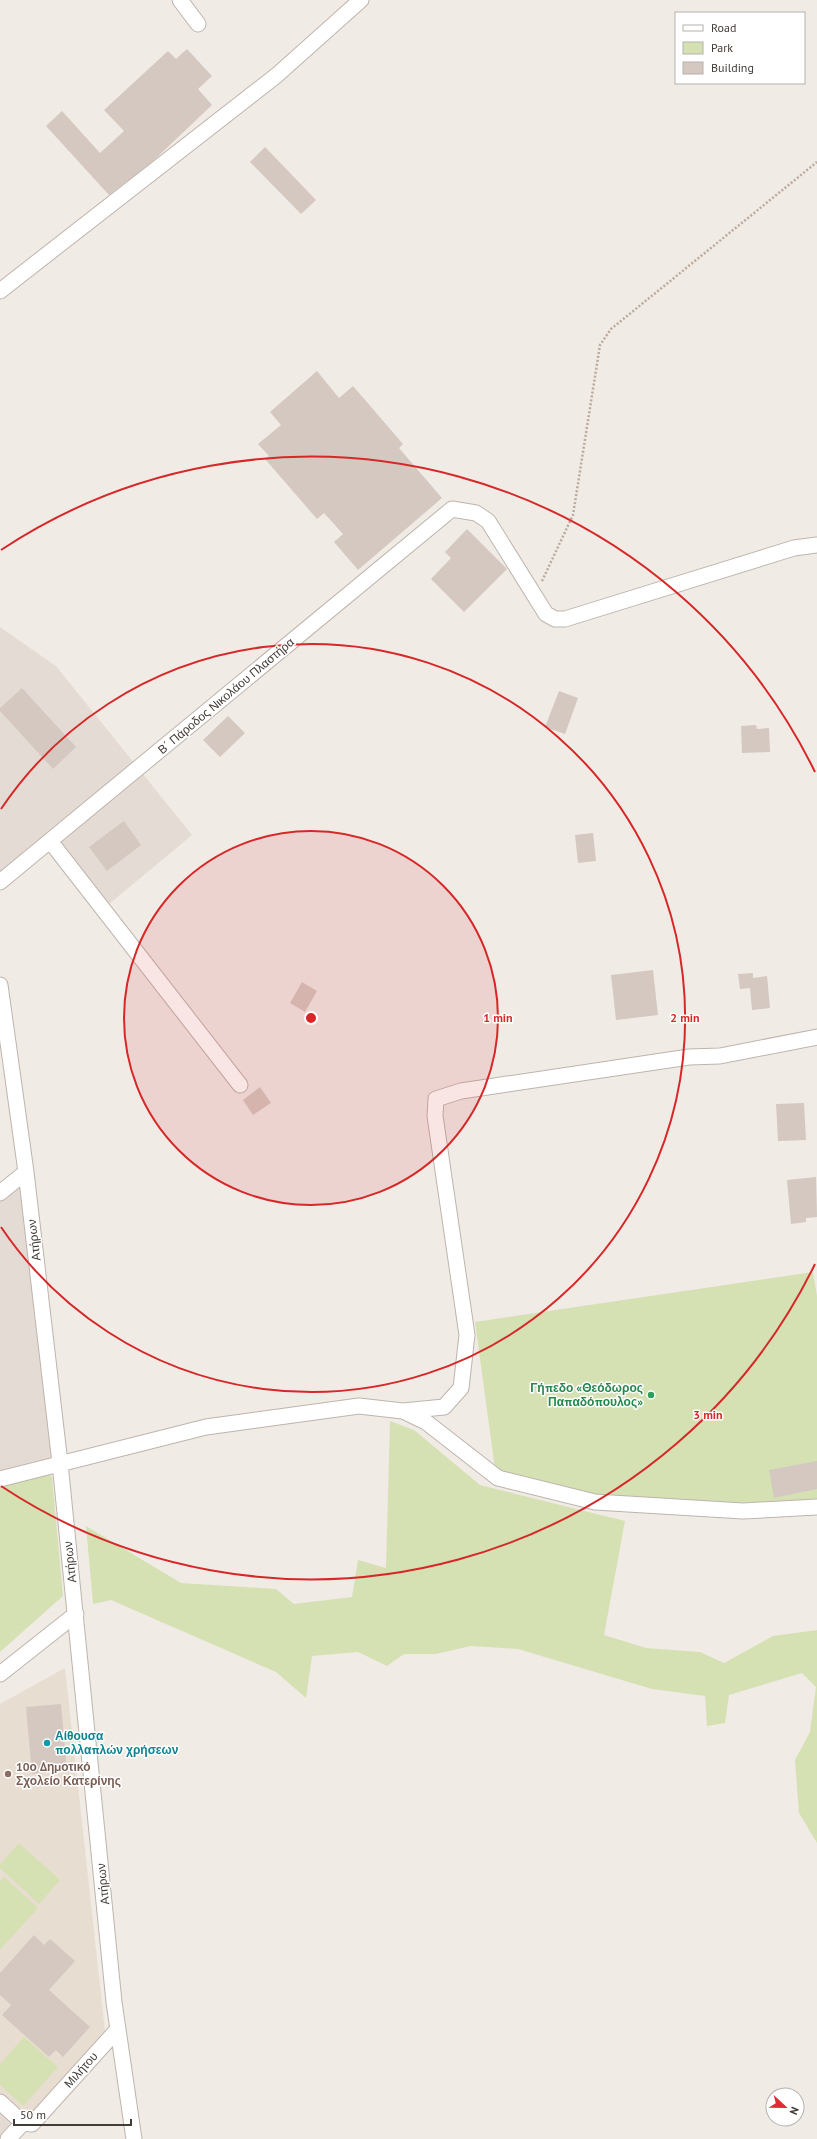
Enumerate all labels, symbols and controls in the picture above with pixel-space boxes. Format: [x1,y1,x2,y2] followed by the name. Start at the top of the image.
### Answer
[675,12,805,84] legend
[711,20,736,35] text: Road
[711,40,733,55] text: Park
[711,60,754,75] text: Building
[154,634,297,757] street label: Β΄ Πάροδος Νικολάου Πλαστήρα
[483,1010,513,1025] text: 1 min
[670,1010,700,1025] text: 2 min
[304,1011,318,1025] centre of rings
[24,1218,43,1262] street label: Ατήρων
[530,1380,643,1409] place label: Γήπεδο «Θεόδωρος Παπαδόπουλος»
[646,1390,656,1400] marker: Γήπεδο «Θεόδωρος Παπαδόπουλος»
[693,1407,723,1422] text: 3 min
[60,1541,79,1584] street label: Ατήρων
[55,1728,179,1757] place label: Αίθουσα πολλαπλών χρήσεων
[42,1738,52,1748] marker: Αίθουσα πολλαπλών χρήσεων
[16,1759,121,1788] place label: 10ο Δημοτικό Σχολείο Κατερίνης
[3,1769,13,1779] marker: 10ο Δημοτικό Σχολείο Κατερίνης
[93,1863,112,1906] street label: Ατήρων
[61,2049,101,2091] street label: Μιλήτου
[765,2087,805,2127] north arrow
[14,2101,131,2127] scale bar
[786,2105,802,2117] text: N
[20,2107,46,2122] text: 50 m

